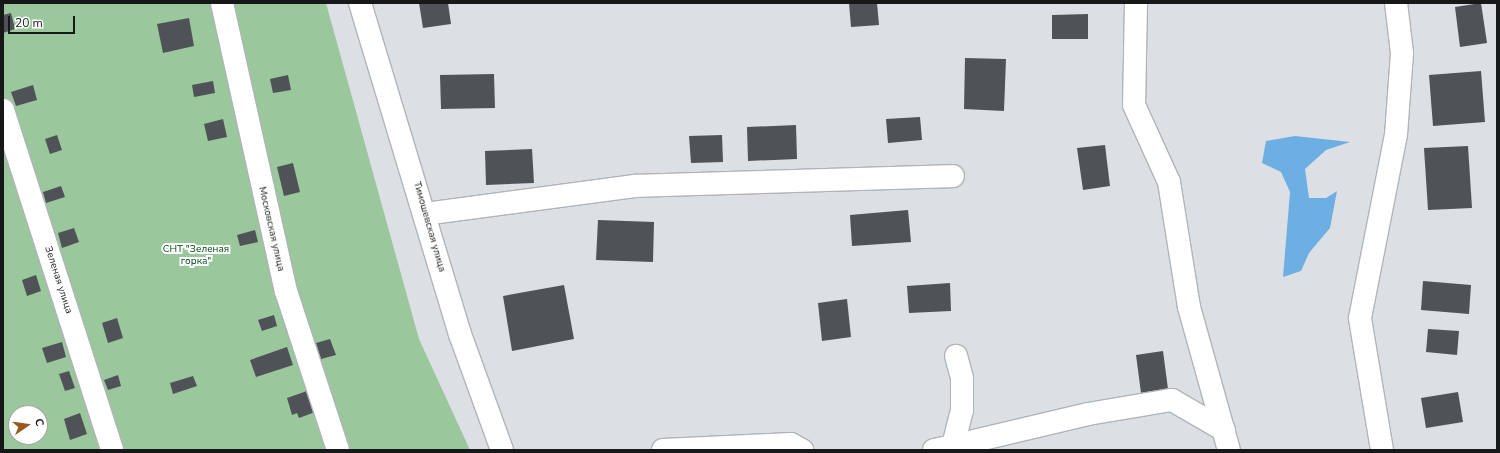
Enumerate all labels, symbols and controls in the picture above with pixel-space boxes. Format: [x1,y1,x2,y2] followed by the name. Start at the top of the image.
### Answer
[10,8,77,34] scale bar
[15,15,43,31] text: 20 m
[410,180,448,274] street label: Тимошевская улица
[255,185,287,273] street label: Московская улица
[163,243,229,266] park label: СНТ "Зеленая горка"
[41,245,75,315] street label: Зеленая улица
[8,405,48,445] north arrow
[31,417,47,428] text: С

